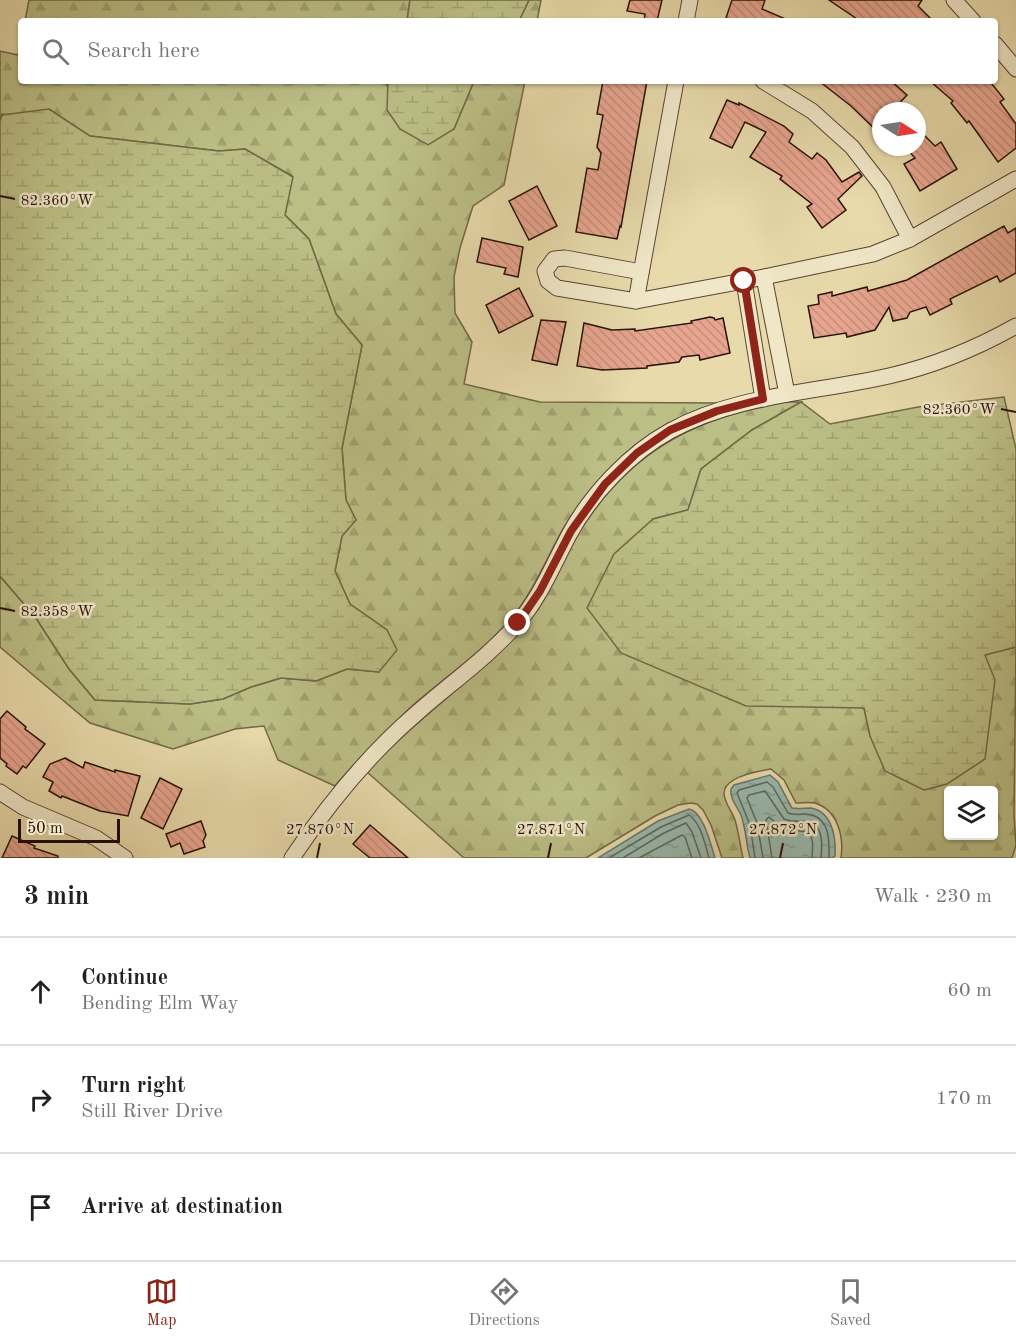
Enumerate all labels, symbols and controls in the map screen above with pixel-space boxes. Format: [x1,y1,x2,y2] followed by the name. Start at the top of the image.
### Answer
[18,18,998,84] search box
[39,35,72,68] icon: search
[87,40,200,62] text: Search here
[872,102,926,156] north arrow
[21,194,93,209] text: 82.360°W
[730,267,756,293] route start
[923,403,995,418] text: 82.360°W
[21,605,93,620] text: 82.358°W
[504,609,530,635] route end
[944,786,998,840] map controls
[944,786,998,840] button: layers
[18,816,120,844] scale bar
[27,821,63,837] text: 50 m
[286,823,354,838] text: 27.870°N
[517,823,585,838] text: 27.871°N
[749,823,817,838] text: 27.872°N
[24,884,89,910] text: 3 min
[873,887,992,907] text: Walk · 230 m
[81,967,168,989] text: Continue
[24,975,57,1008] icon: ahead
[947,981,992,1001] text: 60 m
[81,994,238,1014] text: Bending Elm Way
[81,1075,185,1097] text: Turn right
[24,1083,57,1116] icon: right
[936,1089,992,1109] text: 170 m
[81,1102,223,1122] text: Still River Drive
[24,1191,57,1224] icon: arrive
[81,1196,283,1218] text: Arrive at destination
[145,1275,178,1331] tab: Map
[469,1275,540,1331] tab: Directions
[830,1275,871,1331] tab: Saved

